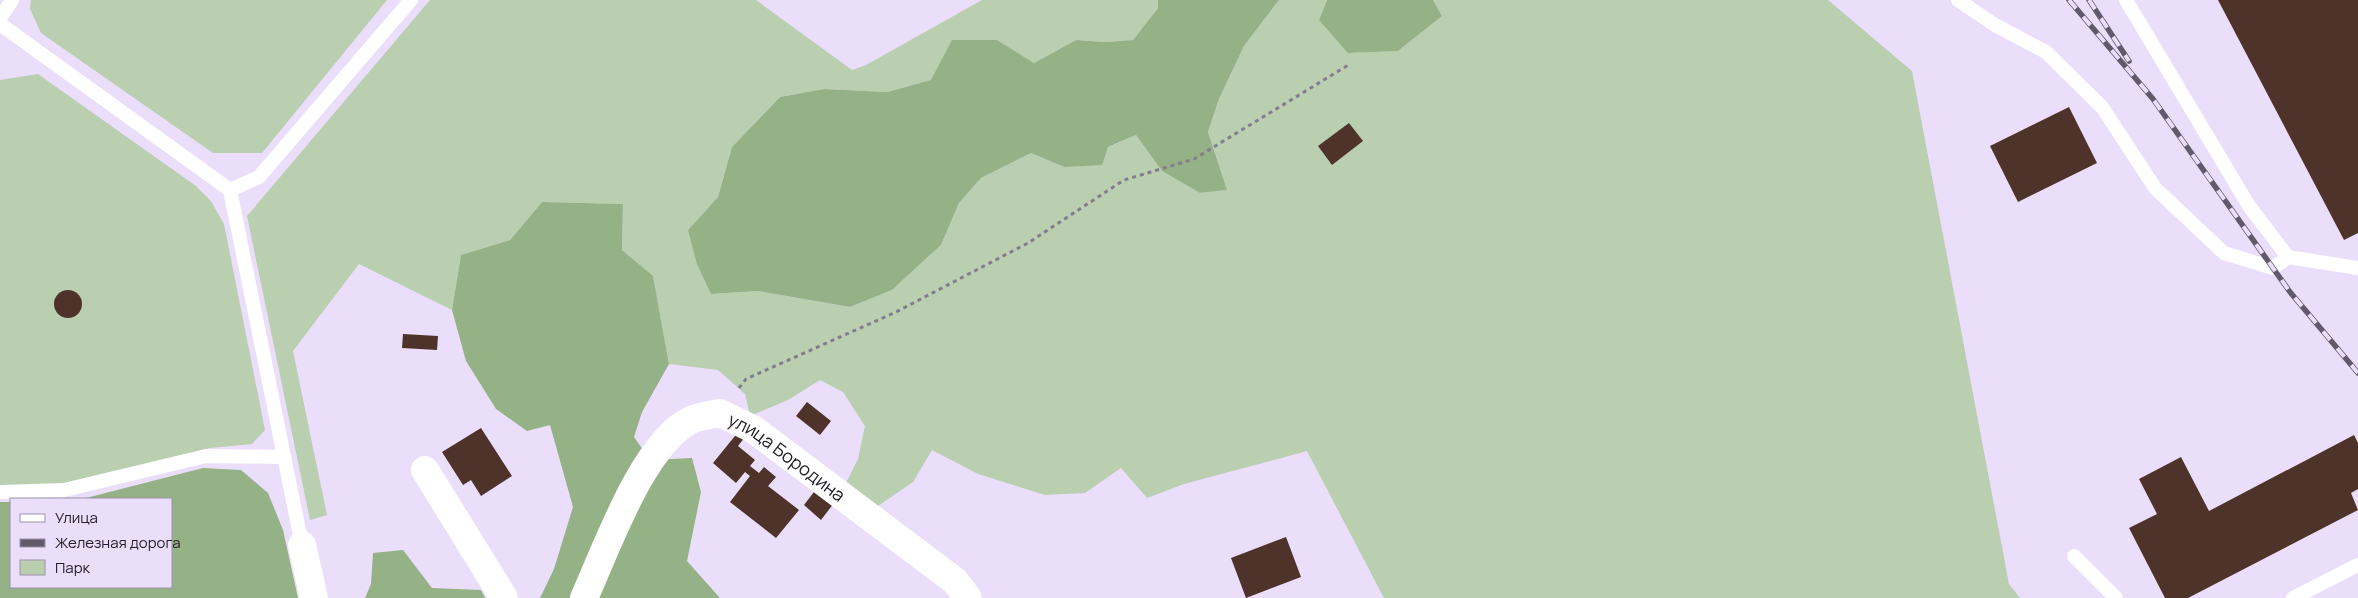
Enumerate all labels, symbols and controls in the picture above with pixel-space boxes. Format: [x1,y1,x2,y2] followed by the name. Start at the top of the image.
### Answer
[724,407,851,507] street label: улица Бородина
[10,498,172,588] legend
[55,507,98,528] text: Улица
[55,532,180,553] text: Железная дорога
[55,557,91,578] text: Парк

